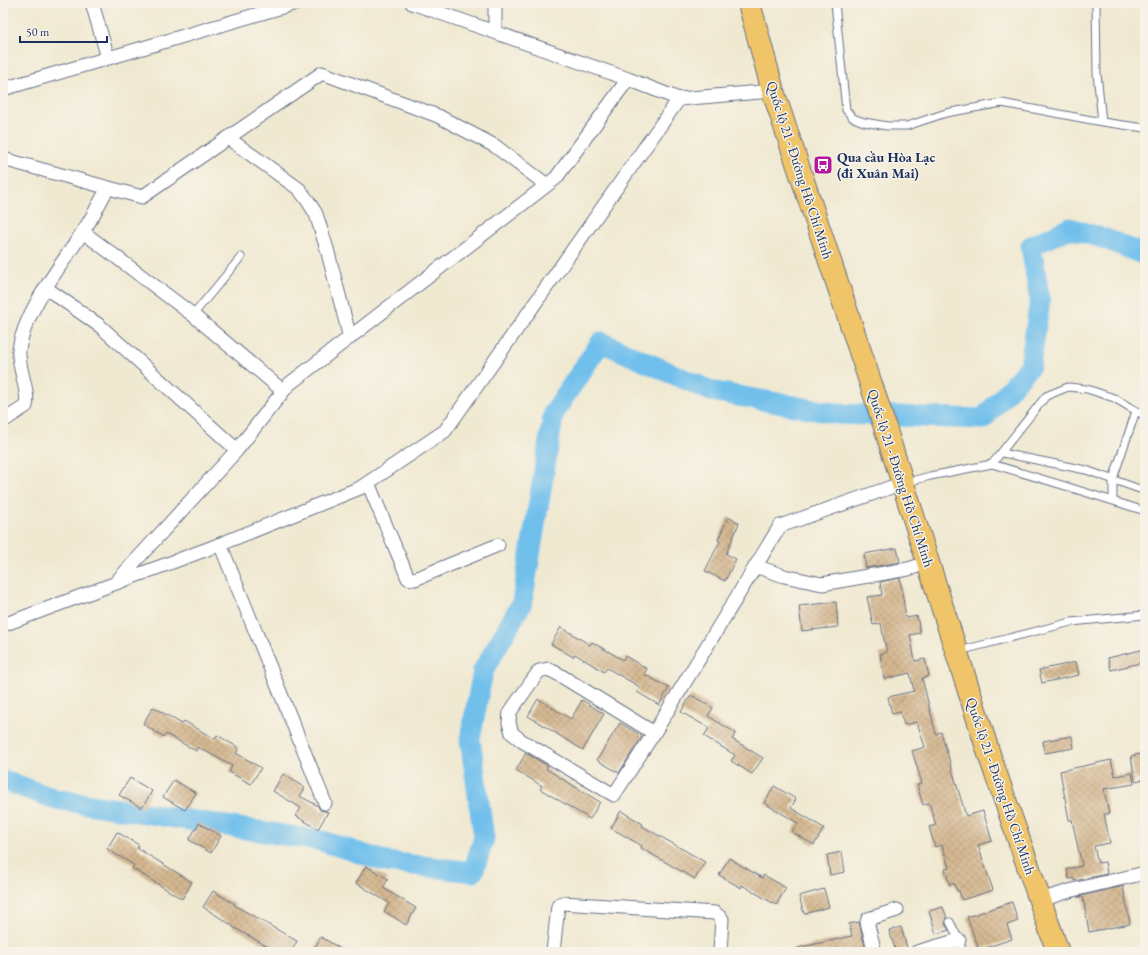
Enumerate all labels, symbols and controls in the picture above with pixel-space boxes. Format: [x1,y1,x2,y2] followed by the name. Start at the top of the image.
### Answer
[20,18,107,44] scale bar
[26,24,50,40] text: 50 m
[763,79,837,261] street label: Quốc lộ 21 - Đường Hồ Chí Minh
[837,148,936,182] place label: Qua cầu Hòa Lạc (đi Xuân Mai)
[812,154,834,176] bus stop icon: Qua cầu Hòa Lạc (đi Xuân Mai)
[864,387,938,569] street label: Quốc lộ 21 - Đường Hồ Chí Minh
[962,695,1040,877] street label: Quốc lộ 21 - Đường Hồ Chí Minh

